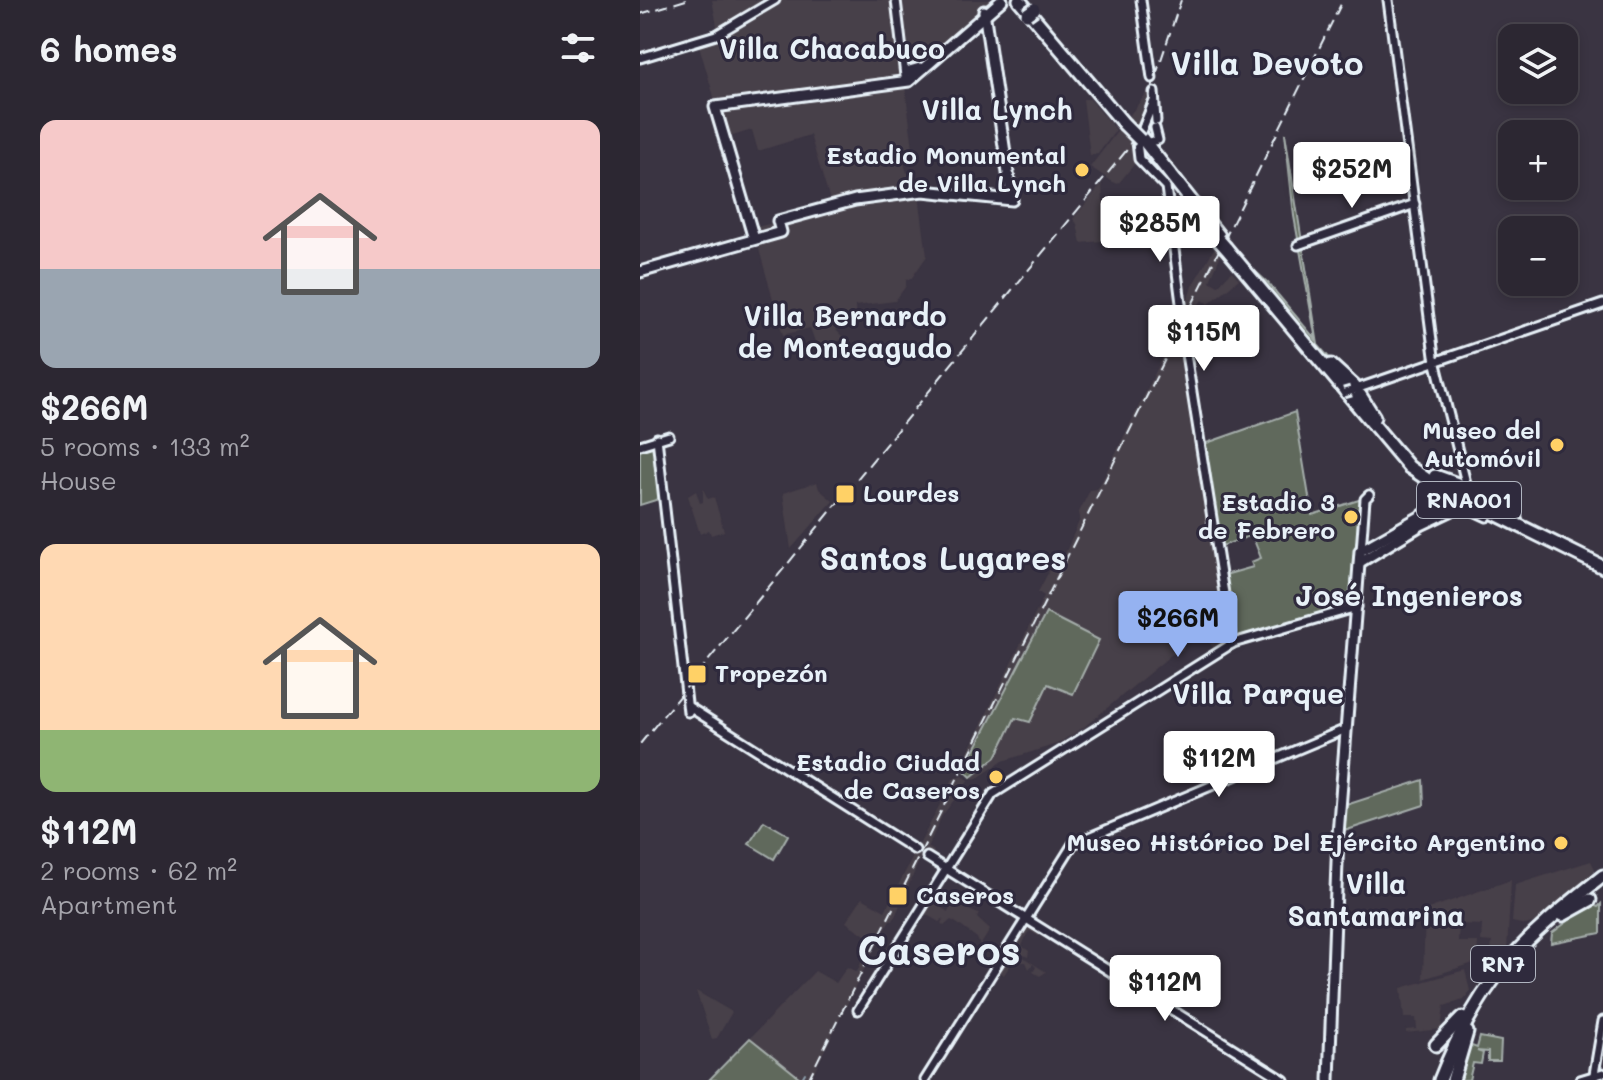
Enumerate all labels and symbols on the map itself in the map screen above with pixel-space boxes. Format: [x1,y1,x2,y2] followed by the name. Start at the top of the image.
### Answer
[719,30,945,66] district label: Villa Chacabuco
[1171,41,1363,83] district label: Villa Devoto
[922,91,1072,128] district label: Villa Lynch
[826,139,1066,198] place label: Estadio Monumental de Villa Lynch
[1296,142,1408,210] pin: $252M
[1073,161,1091,179] marker: Estadio Monumental de Villa Lynch
[1104,196,1216,264] pin: $285M
[738,297,952,365] district label: Villa Bernardo de Monteagudo
[1148,305,1260,373] pin: $115M
[1422,414,1541,473] place label: Museo del Automóvil
[1548,436,1566,454] marker: Museo del Automóvil
[863,477,959,508] place label: Lourdes
[1417,482,1521,518] road number: RNA001
[834,483,856,505] marker: Lourdes
[1198,486,1335,545] place label: Estadio 3 de Febrero
[1342,508,1360,526] marker: Estadio 3 de Febrero
[820,536,1066,578] district label: Santos Lugares
[1295,577,1523,613] district label: José Ingenieros
[1122,591,1234,659] pin: $266M
[715,657,828,688] place label: Tropezón
[686,663,708,685] marker: Tropezón
[1172,675,1344,711] district label: Villa Parque
[1163,731,1275,799] pin: $112M
[796,746,980,805] place label: Estadio Ciudad de Caseros
[987,768,1005,786] marker: Estadio Ciudad de Caseros
[1066,826,1545,857] place label: Museo Histórico Del Ejército Argentino
[1552,834,1570,852] marker: Museo Histórico Del Ejército Argentino
[1287,865,1465,933] district label: Villa Santamarina
[916,879,1014,910] place label: Caseros
[887,885,909,907] marker: Caseros
[857,923,1021,975] district label: Caseros
[1471,946,1535,982] road number: RN7
[1109,955,1221,1023] pin: $112M

